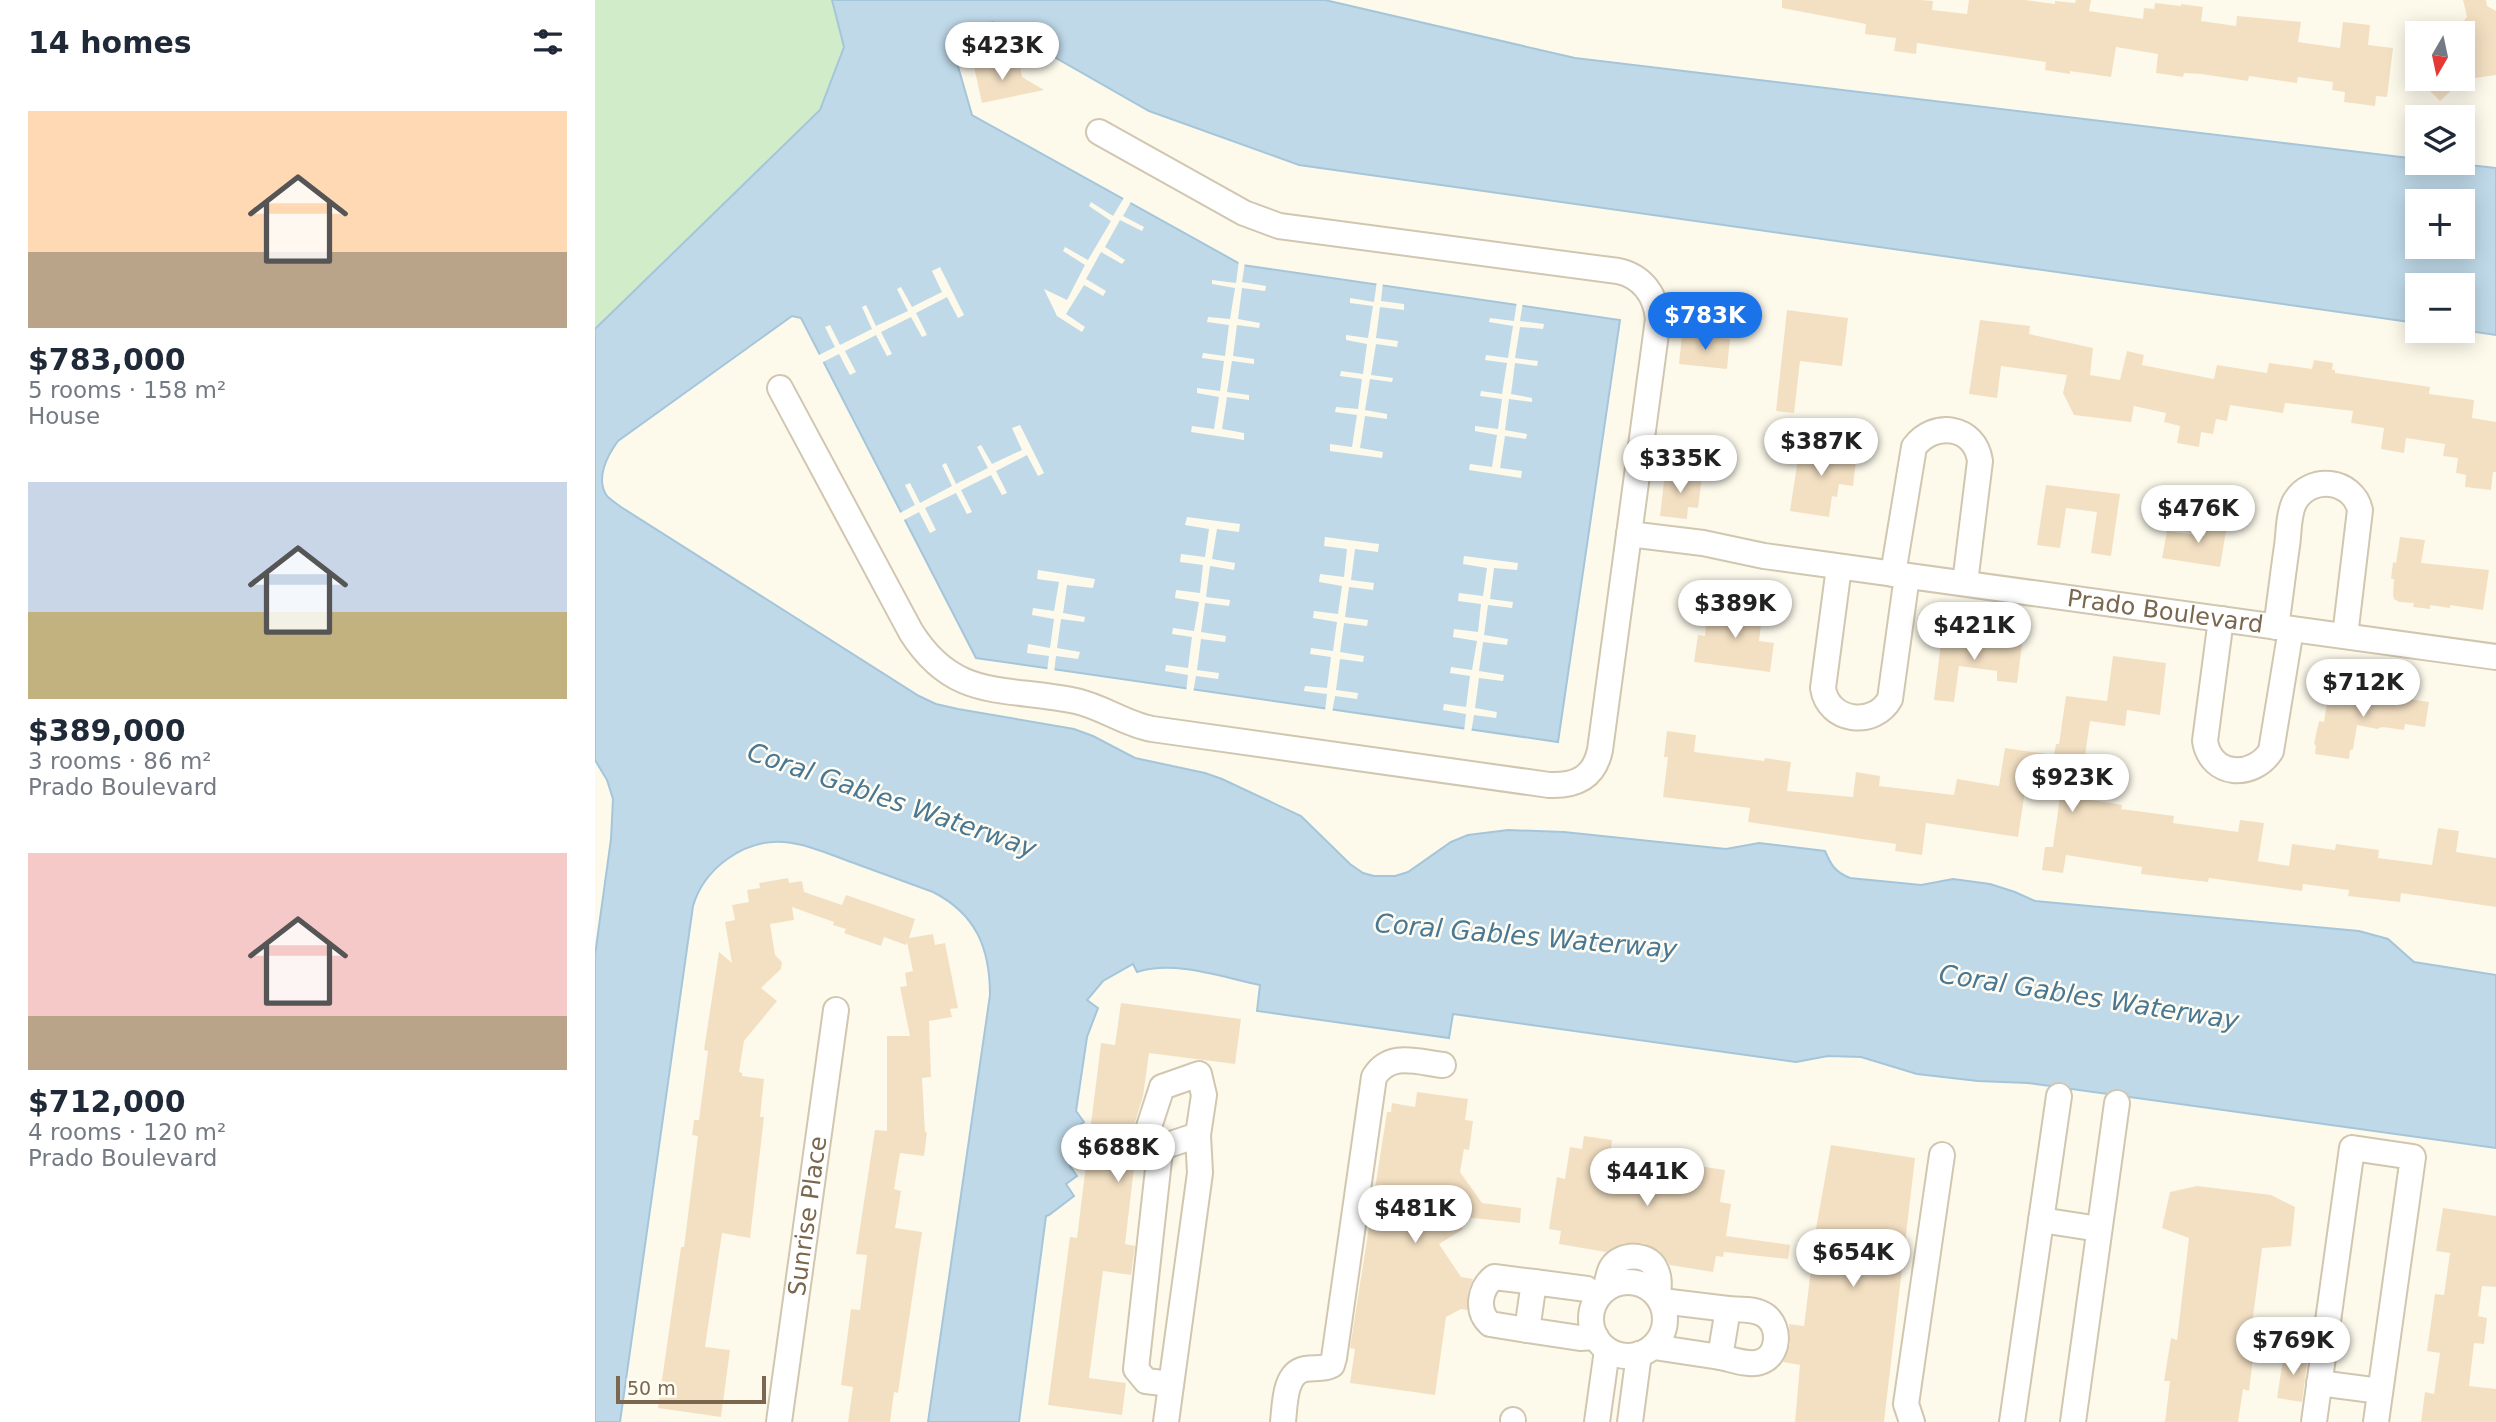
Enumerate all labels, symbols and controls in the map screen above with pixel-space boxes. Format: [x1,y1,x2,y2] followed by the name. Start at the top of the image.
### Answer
[2405,21,2475,91] north arrow
[2405,21,2475,343] map controls
[953,22,1051,82] pin: $423K
[529,23,567,61] icon: filters
[28,25,192,60] text: 14 homes
[961,32,1043,58] text: $423K
[2405,105,2475,175] button: layers
[235,156,361,282] icon: home
[2405,189,2475,259] button: +
[2405,273,2475,343] button: −
[1656,292,1754,352] pin: $783K
[1664,302,1746,328] text: $783K
[28,342,186,377] text: $783,000
[28,377,226,403] text: 5 rooms · 158 m²
[28,403,100,429] text: House
[1772,419,1870,478] pin: $387K
[1780,428,1862,454] text: $387K
[1631,435,1729,495] pin: $335K
[1639,445,1721,471] text: $335K
[2149,486,2247,545] pin: $476K
[2157,495,2239,521] text: $476K
[235,527,361,653] icon: home
[1686,580,1784,640] pin: $389K
[2065,584,2265,639] street label: Prado Boulevard
[1694,590,1776,616] text: $389K
[1925,602,2023,662] pin: $421K
[1933,612,2015,638] text: $421K
[2314,660,2412,719] pin: $712K
[2322,669,2404,695] text: $712K
[28,713,186,748] text: $389,000
[744,736,1041,864] water label: Coral Gables Waterway
[28,748,212,774] text: 3 rooms · 86 m²
[2023,754,2121,814] pin: $923K
[2031,764,2113,790] text: $923K
[28,774,217,800] text: Prado Boulevard
[235,898,361,1024] icon: home
[1374,908,1679,964] water label: Coral Gables Waterway
[1937,958,2242,1036] water label: Coral Gables Waterway
[28,1084,186,1119] text: $712,000
[28,1119,226,1145] text: 4 rooms · 120 m²
[1069,1124,1167,1184] pin: $688K
[783,1134,832,1298] street label: Sunrise Place
[1077,1134,1159,1160] text: $688K
[28,1145,217,1171] text: Prado Boulevard
[1598,1148,1696,1208] pin: $441K
[1606,1158,1688,1184] text: $441K
[1366,1186,1464,1245] pin: $481K
[1374,1195,1456,1221] text: $481K
[1804,1230,1902,1289] pin: $654K
[1812,1239,1894,1265] text: $654K
[2244,1318,2342,1377] pin: $769K
[2252,1327,2334,1353] text: $769K
[616,1373,767,1405] scale bar
[627,1377,676,1399] text: 50 m

